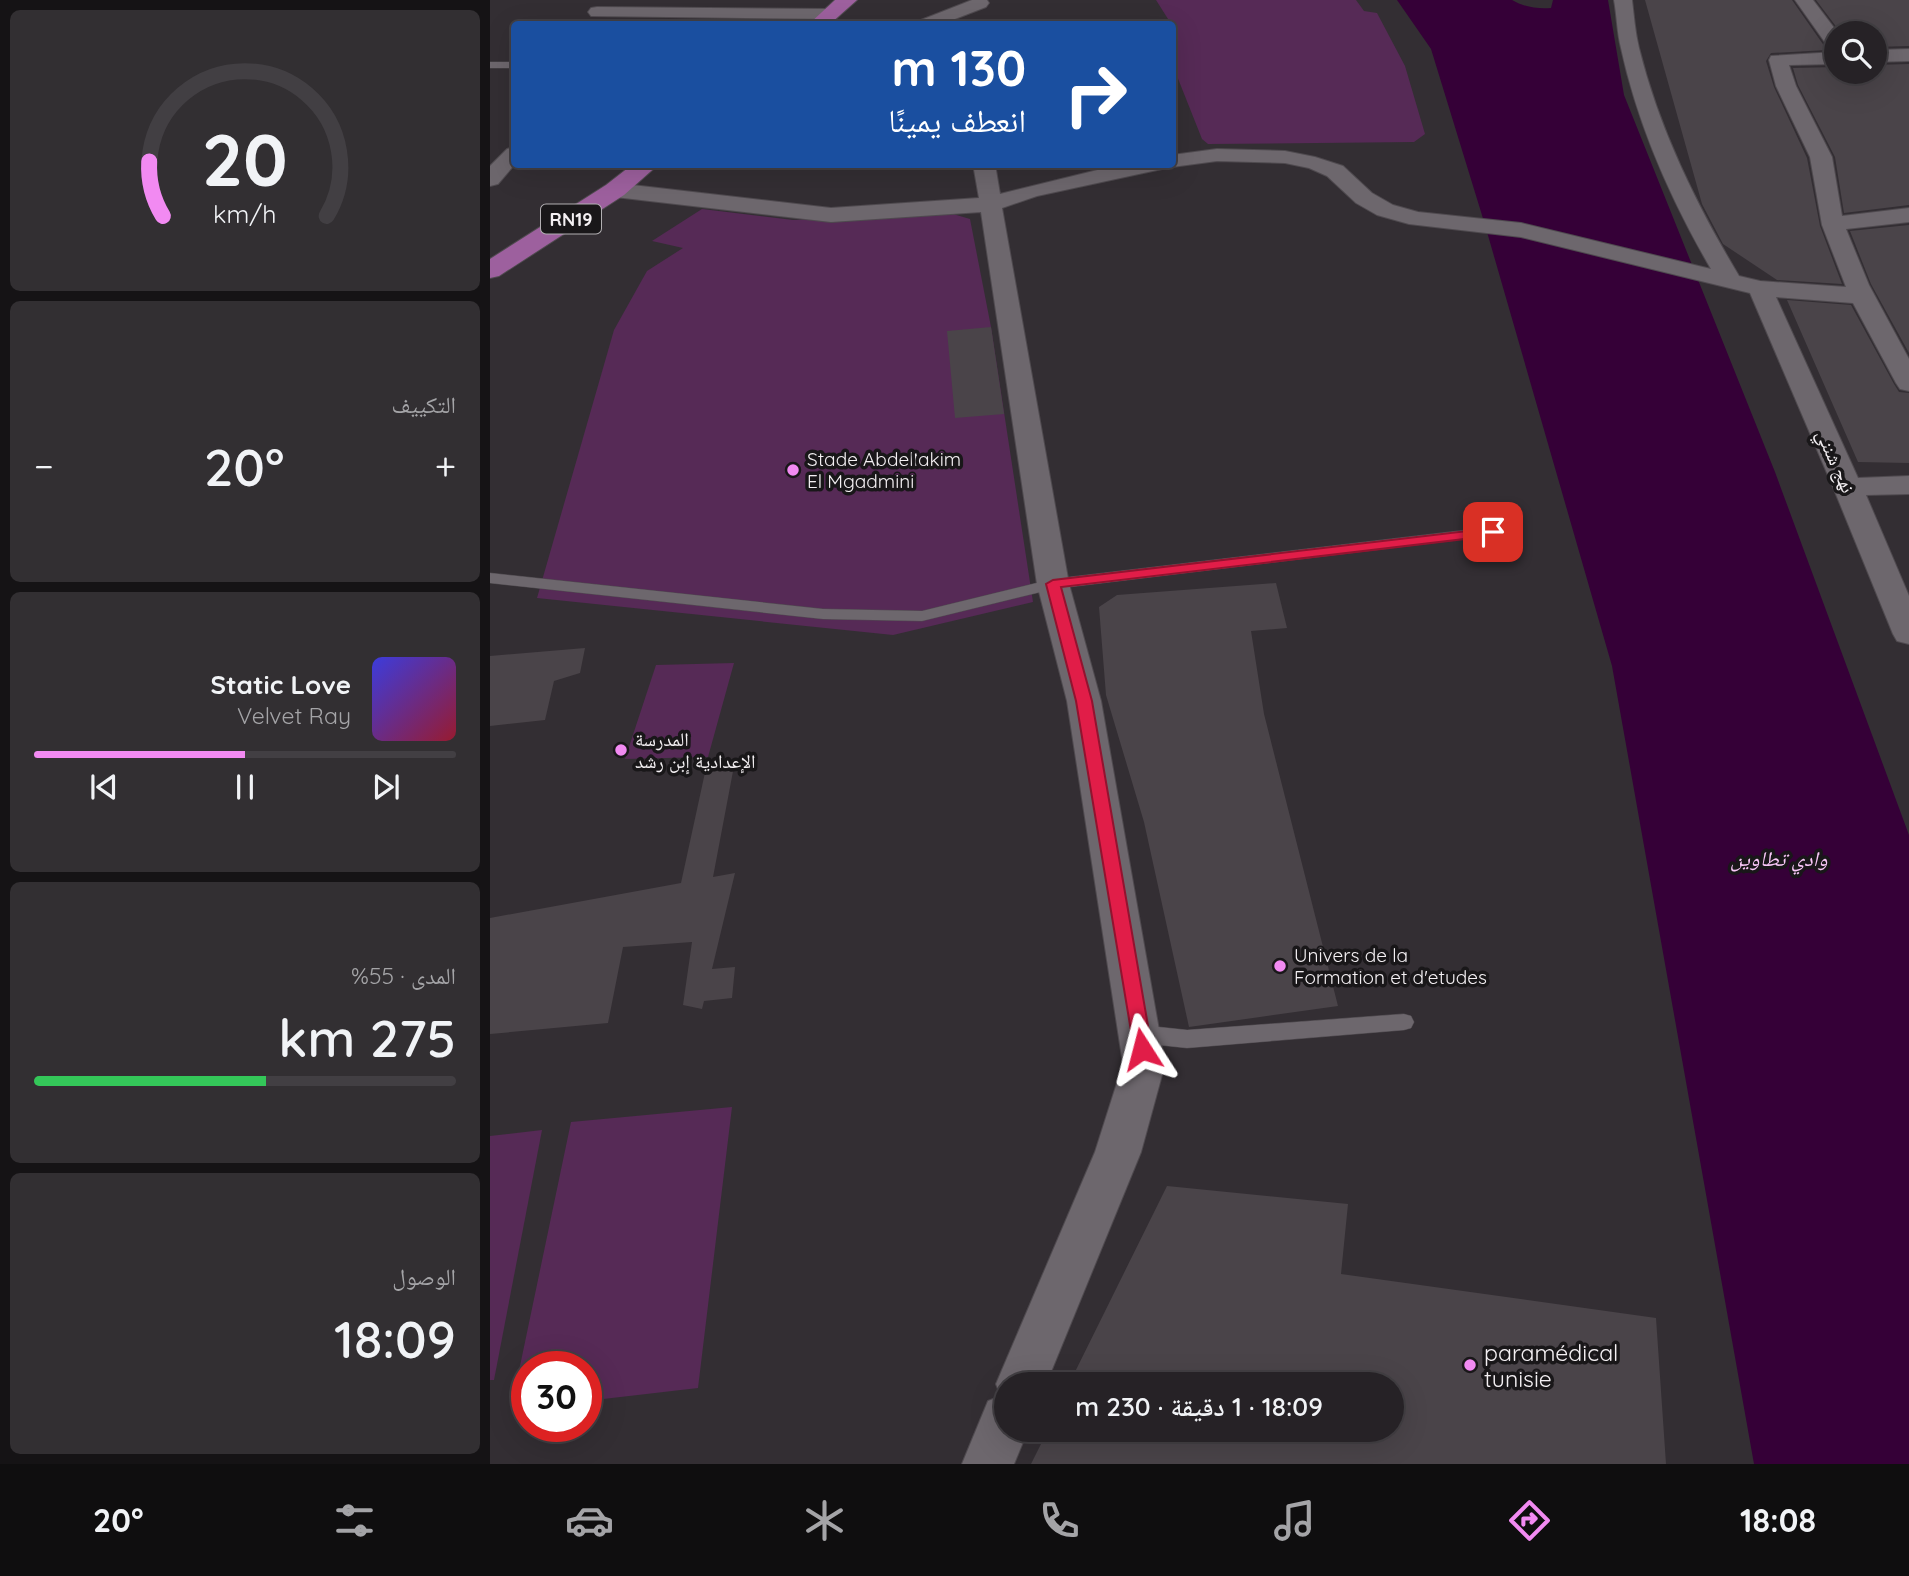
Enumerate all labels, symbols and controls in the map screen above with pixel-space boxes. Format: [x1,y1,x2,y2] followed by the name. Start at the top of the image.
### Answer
[1824,21,1887,84] map controls
[1824,21,1887,84] button: search
[892,37,1026,98] text: 130 m
[1050,49,1141,140] icon: right
[888,100,1026,140] text: انعطف يمينًا
[202,114,288,205] text: 20
[213,198,277,229] text: km/h
[541,204,601,233] road number: RN19
[391,390,456,419] text: التكييف
[1808,426,1861,498] street label: نهج شنني
[204,434,284,499] text: 20°
[34,442,54,490] text: −
[435,442,456,490] text: +
[807,447,961,493] place label: Stade Abdelاakim El Mgadmini
[785,462,801,478] marker: Stade Abdelاakim El Mgadmini
[1463,502,1523,562] pin
[1474,513,1512,551] icon: arrive
[210,668,351,701] text: Static Love
[237,701,351,730] text: Velvet Ray
[635,727,756,775] place label: المدرسة الإعدادية إبن رشد
[613,742,629,758] marker: المدرسة الإعدادية إبن رشد
[85,768,123,806] icon: previous
[226,768,264,806] icon: pause
[367,768,405,806] icon: next
[1730,845,1828,875] water label: وادي تطاوين
[1294,943,1487,989] place label: Univers de la Formation et d'etudes
[1272,958,1288,974] marker: Univers de la Formation et d'etudes
[351,961,456,990] text: المدى · 55%
[278,1005,456,1070] text: 275 km
[1105,1012,1179,1086] position arrow
[392,1262,456,1291] text: الوصول
[334,1306,456,1371] text: 18:09
[1484,1338,1618,1393] place label: paramédical tunisie
[511,1351,602,1442] speed limit sign: 30
[1462,1357,1478,1373] marker: paramédical tunisie
[1075,1390,1323,1423] text: 18:09 · 1 دقيقة · 230 m
[330,1496,379,1545] icon: filters
[565,1496,614,1545] icon: car
[800,1496,849,1545] icon: climate
[1035,1496,1084,1545] icon: phone
[1270,1496,1319,1545] icon: music
[1505,1496,1554,1545] icon: directions
[93,1500,144,1540] text: 20°
[1740,1500,1816,1540] text: 18:08

